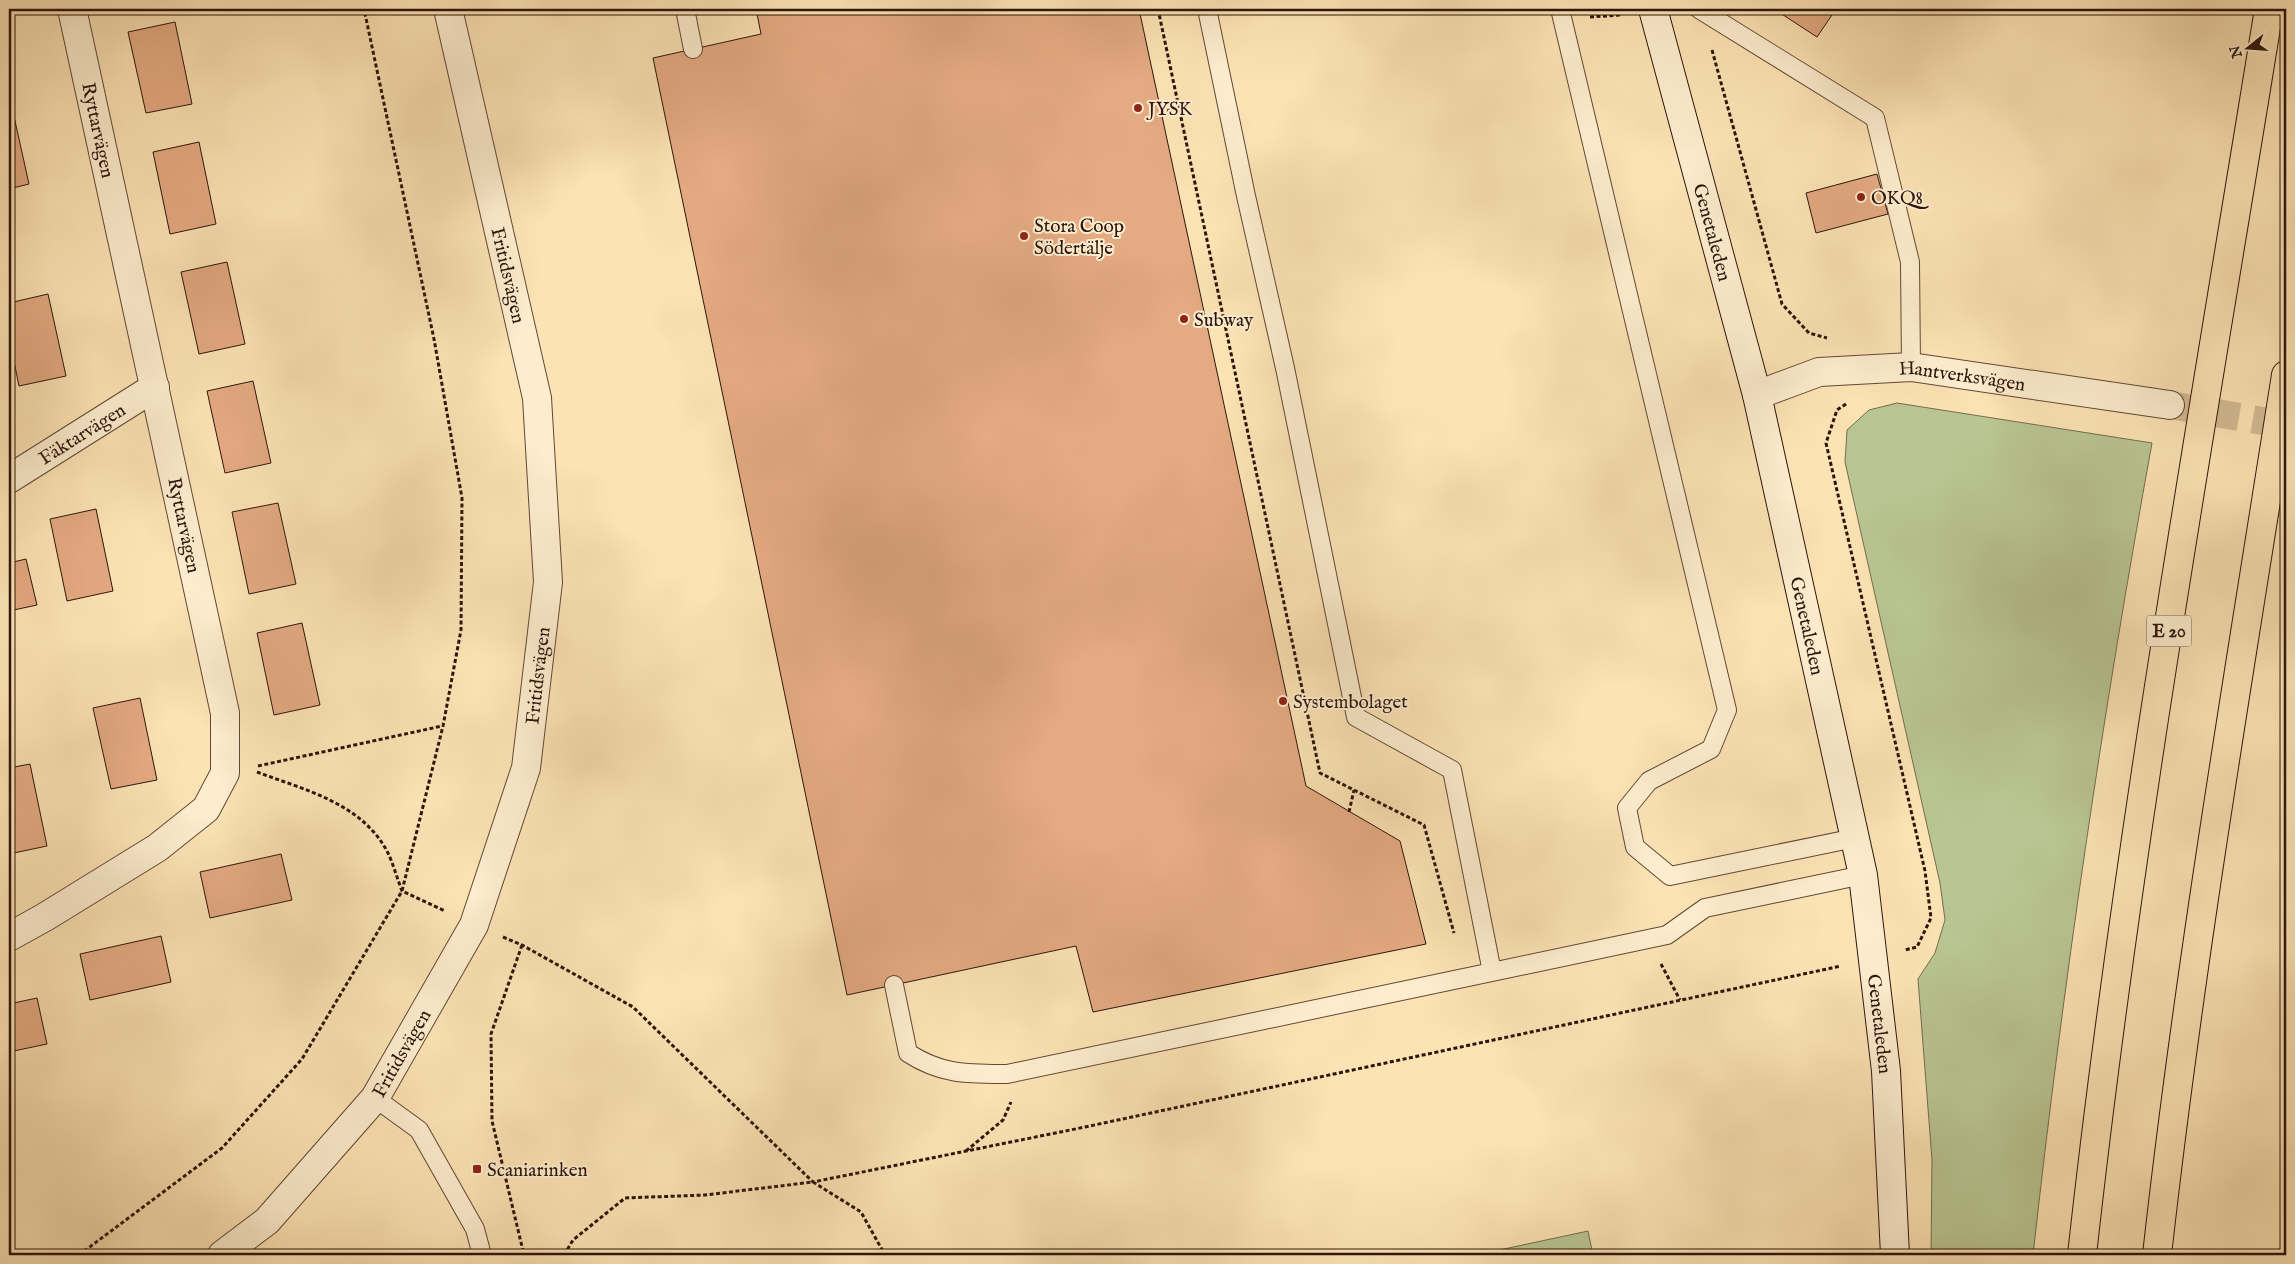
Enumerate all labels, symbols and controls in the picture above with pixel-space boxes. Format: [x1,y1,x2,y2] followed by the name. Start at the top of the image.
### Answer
[2222,22,2272,72] north arrow
[2226,43,2247,61] text: N
[75,80,119,180] street label: Ryttarvägen
[1146,98,1192,122] place label: JYSK
[1132,102,1144,114] marker: JYSK
[1687,181,1736,284] street label: Genetaleden
[1871,187,1929,211] place label: OKQ8
[1855,191,1867,203] marker: OKQ8
[1034,215,1124,261] place label: Stora Coop Södertälje
[484,225,530,326] street label: Fritidsvägen
[1018,230,1030,242] marker: Stora Coop Södertälje
[1194,309,1254,333] place label: Subway
[1178,313,1190,325] marker: Subway
[1898,357,2027,398] street label: Hantverksvägen
[35,399,131,471] street label: Fäktarvägen
[161,475,205,575] street label: Ryttarvägen
[1783,575,1829,678] street label: Genetaleden
[2146,616,2192,646] road number: E 20
[521,626,557,726] street label: Fritidsvägen
[1293,691,1408,715] place label: Systembolaget
[1277,695,1289,707] marker: Systembolaget
[1861,973,1896,1075] street label: Genetaleden
[368,1005,437,1102] street label: Fritidsvägen
[487,1159,588,1183] place label: Scaniarinken
[471,1163,483,1175] marker: Scaniarinken

